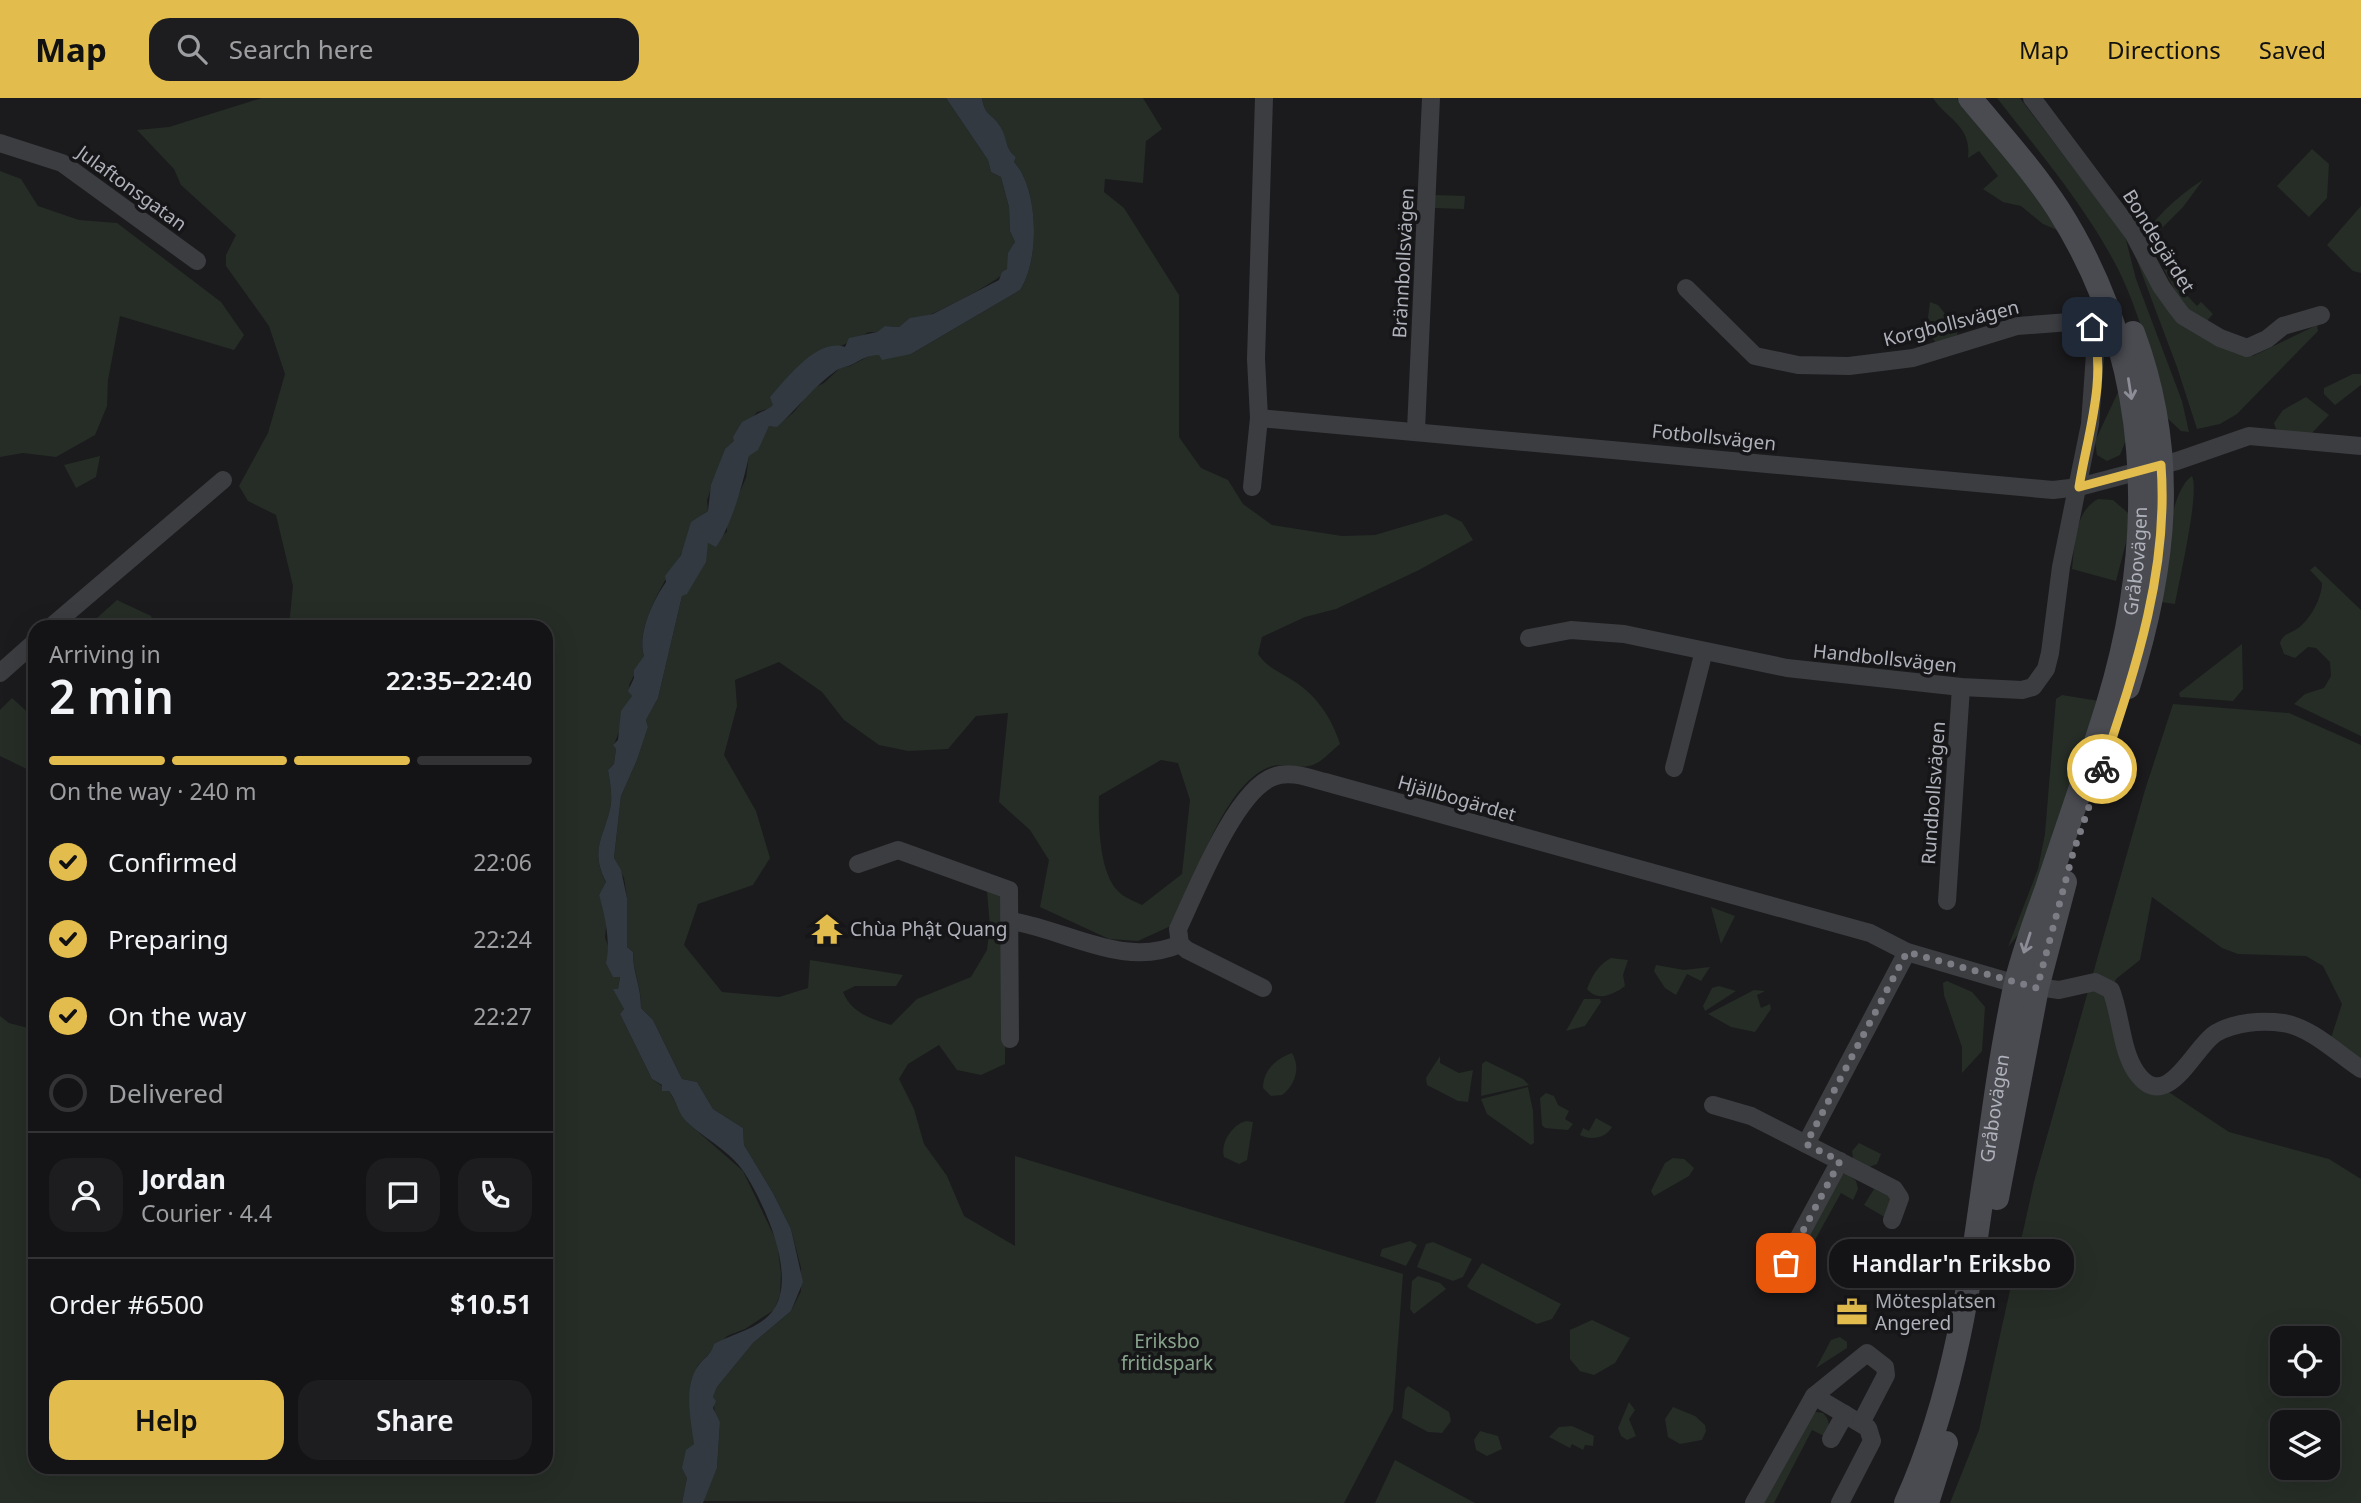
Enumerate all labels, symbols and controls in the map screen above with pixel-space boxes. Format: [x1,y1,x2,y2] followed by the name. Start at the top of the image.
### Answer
[149,18,639,81] search box
[35,27,107,72] text: Map
[173,30,211,68] icon: search
[229,31,373,67] text: Search here
[2019,33,2069,66] text: Map
[2107,33,2221,66] text: Directions
[2259,33,2326,66] text: Saved
[70,138,192,237] street label: Julaftonsgatan
[2117,184,2201,298] street label: Bondegärdet
[1386,187,1420,339] street label: Brännbollsvägen
[1880,294,2022,352] street label: Korgbollsvägen
[2062,297,2122,357] pin
[2073,308,2111,346] icon: home
[2124,378,2137,400] one-way arrow
[1651,418,1777,456] street label: Fotbollsvägen
[2117,506,2153,617] street label: Gråbovägen
[49,638,161,670] text: Arriving in
[1812,638,1958,678] street label: Handbollsvägen
[386,662,532,698] text: 22:35–22:40
[49,665,174,727] text: 2 min
[1915,721,1951,865] street label: Rundbollsvägen
[2067,734,2137,804] courier
[2083,750,2121,788] icon: bike
[1395,769,1519,827] street label: Hjällbogärdet
[49,775,256,807] text: On the way · 240 m
[49,843,87,881] icon: check
[108,844,238,880] text: Confirmed
[473,846,532,878] text: 22:06
[810,912,844,946] temple icon: Chùa Phật Quang
[850,916,1007,942] place label: Chùa Phật Quang
[49,920,87,958] icon: check
[108,921,229,957] text: Preparing
[473,923,532,955] text: 22:24
[2020,932,2033,954] one-way arrow
[49,997,87,1035] icon: check
[108,998,246,1034] text: On the way
[473,1000,532,1032] text: 22:27
[1974,1052,2015,1164] street label: Gråbovägen
[108,1075,224,1111] text: Delivered
[49,1158,123,1232] button: person
[366,1158,440,1232] button: chat
[458,1158,532,1232] button: phone
[141,1161,226,1197] text: Jordan
[141,1197,272,1229] text: Courier · 4.4
[1756,1233,1816,1293] pin
[1828,1238,2073,1288] callout: Handlar'n Eriksbo
[1767,1244,1805,1282] icon: bag
[1852,1247,2051,1279] text: Handlar'n Eriksbo
[49,1286,204,1322] text: Order #6500
[450,1286,532,1322] text: $10.51
[1875,1288,1996,1336] place label: Mötesplatsen Angered
[1835,1295,1869,1329] office icon: Mötesplatsen Angered
[2270,1326,2340,1480] map controls
[2270,1326,2340,1396] button: locate
[1121,1328,1213,1376] park label: Eriksbo fritidspark
[49,1380,284,1460] button: Help
[298,1380,532,1460] button: Share
[2270,1410,2340,1480] button: layers

